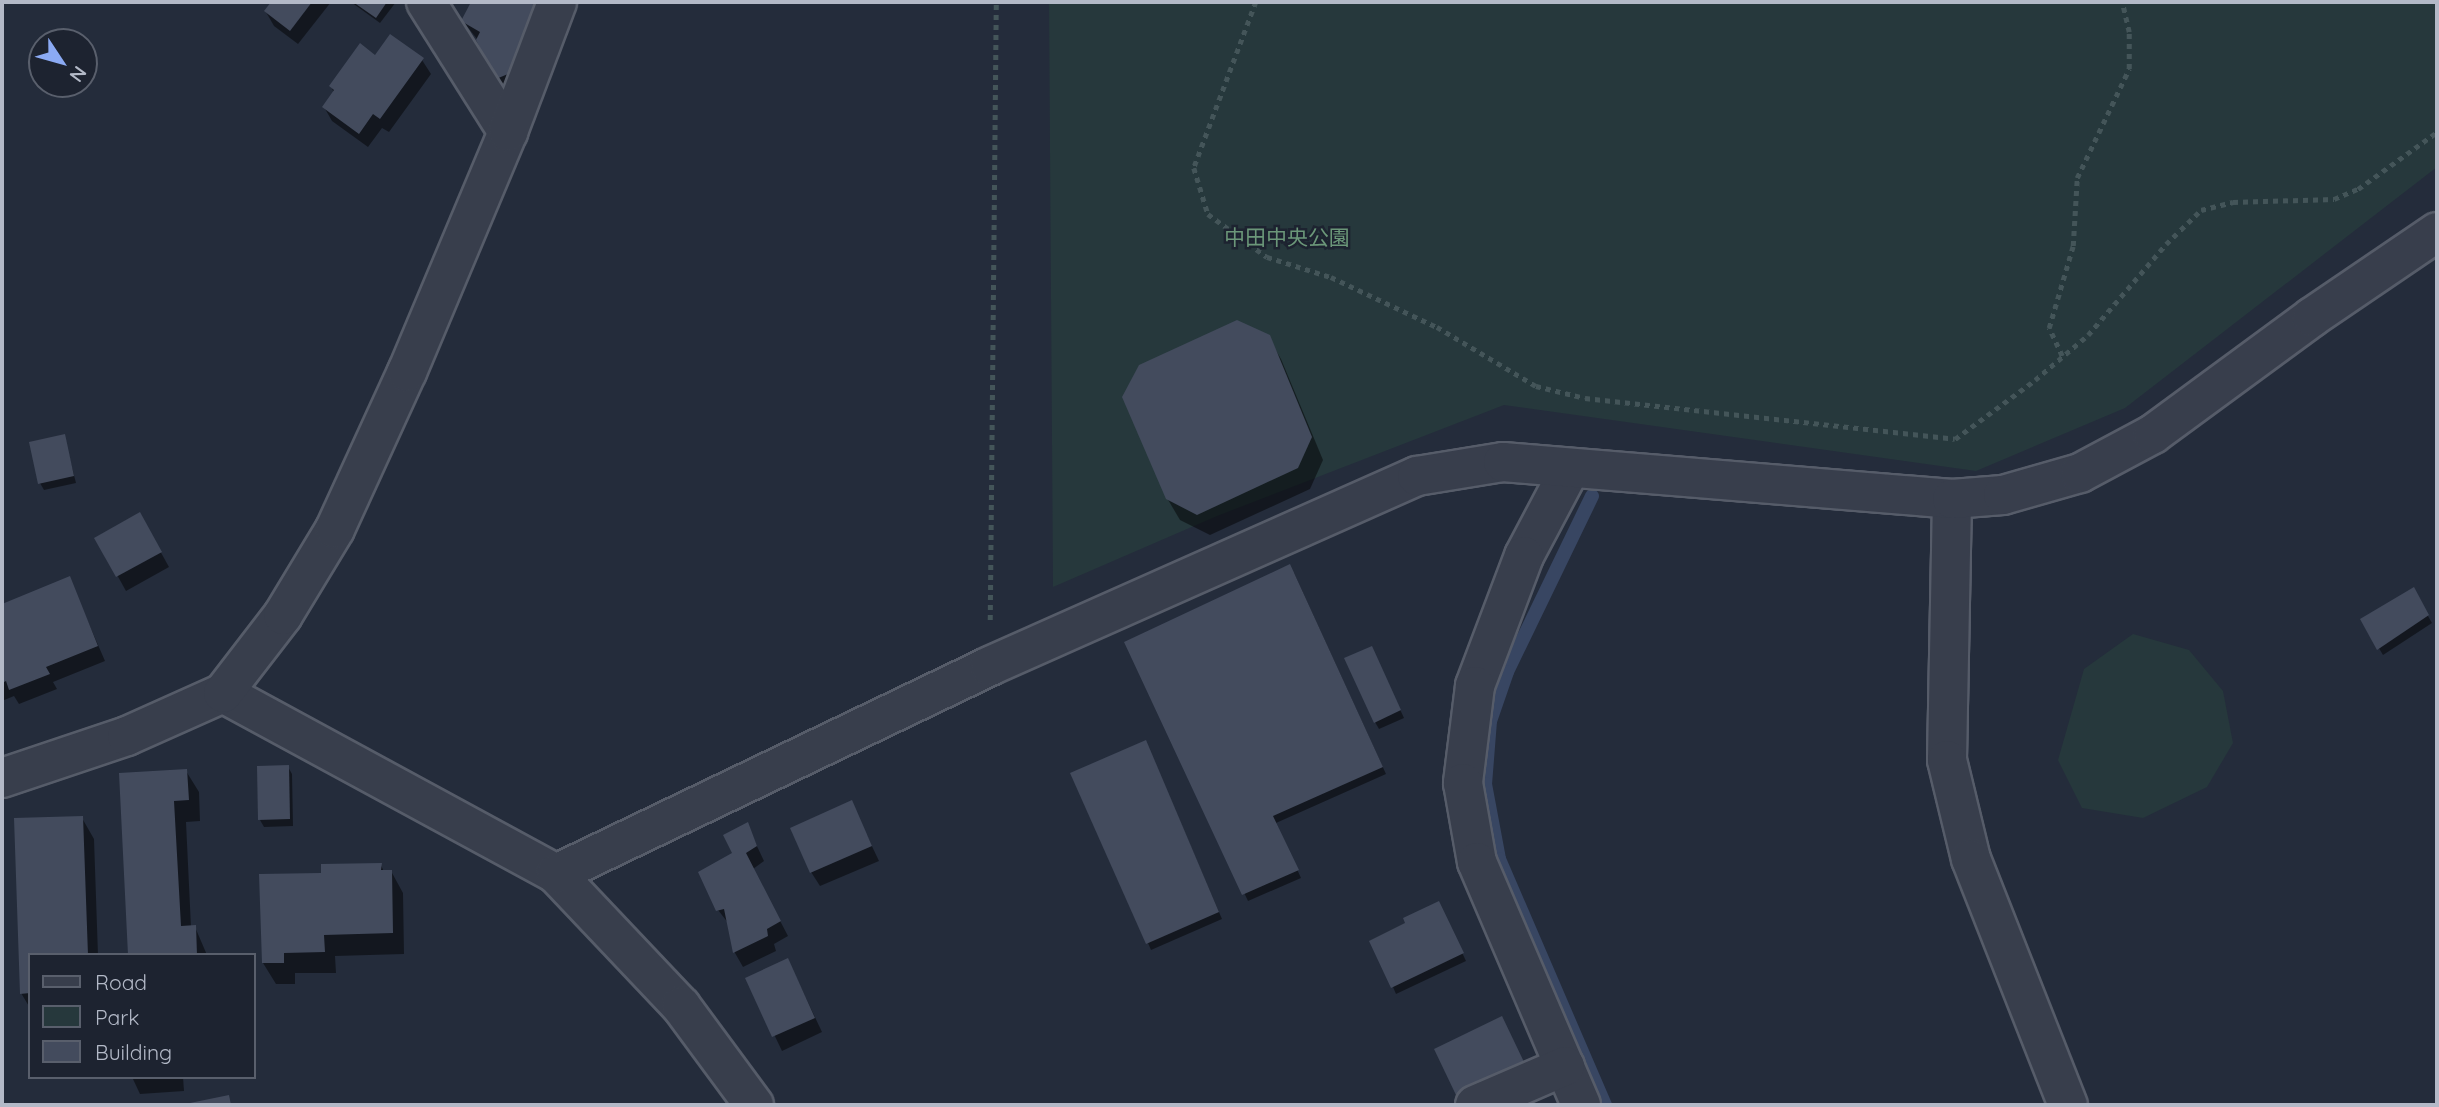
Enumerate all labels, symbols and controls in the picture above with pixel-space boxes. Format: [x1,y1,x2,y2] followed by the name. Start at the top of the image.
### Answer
[28,28,98,98] north arrow
[65,61,92,87] text: N
[1224,224,1350,250] park label: 中田中央公園
[28,953,256,1079] legend
[95,969,147,995] text: Road
[95,1004,139,1030] text: Park
[95,1039,172,1065] text: Building

